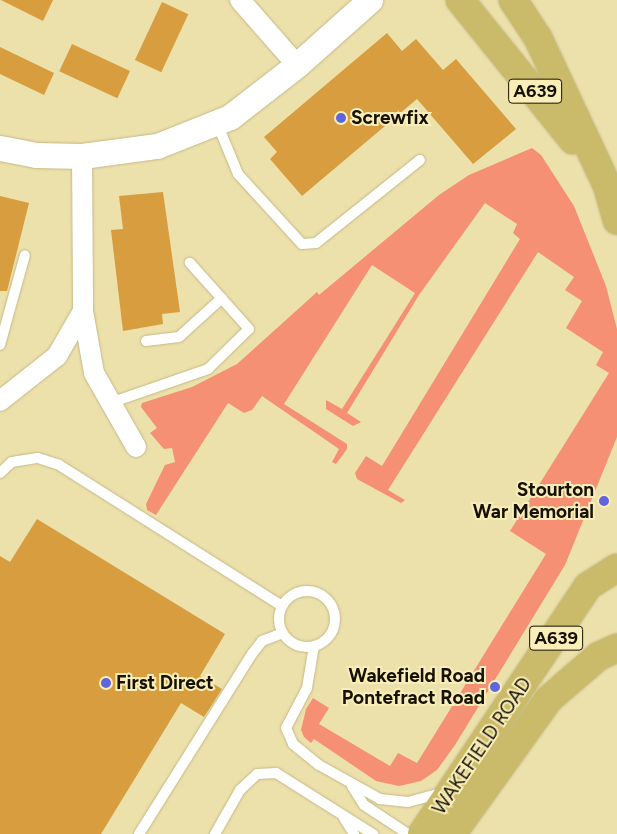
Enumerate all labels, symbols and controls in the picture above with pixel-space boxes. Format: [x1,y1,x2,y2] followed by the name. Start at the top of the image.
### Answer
[508,76,562,106] road number: A639
[351,107,429,129] place label: Screwfix
[335,112,347,124] marker: Screwfix
[473,479,594,523] place label: Stourton War Memorial
[598,495,610,507] marker: Stourton War Memorial
[528,622,584,654] road number: A639
[342,665,485,709] place label: Wakefield Road Pontefract Road
[116,672,214,694] place label: First Direct
[428,673,536,819] street label: WAKEFIELD ROAD
[100,677,112,689] marker: First Direct
[489,681,501,693] marker: Wakefield Road Pontefract Road

